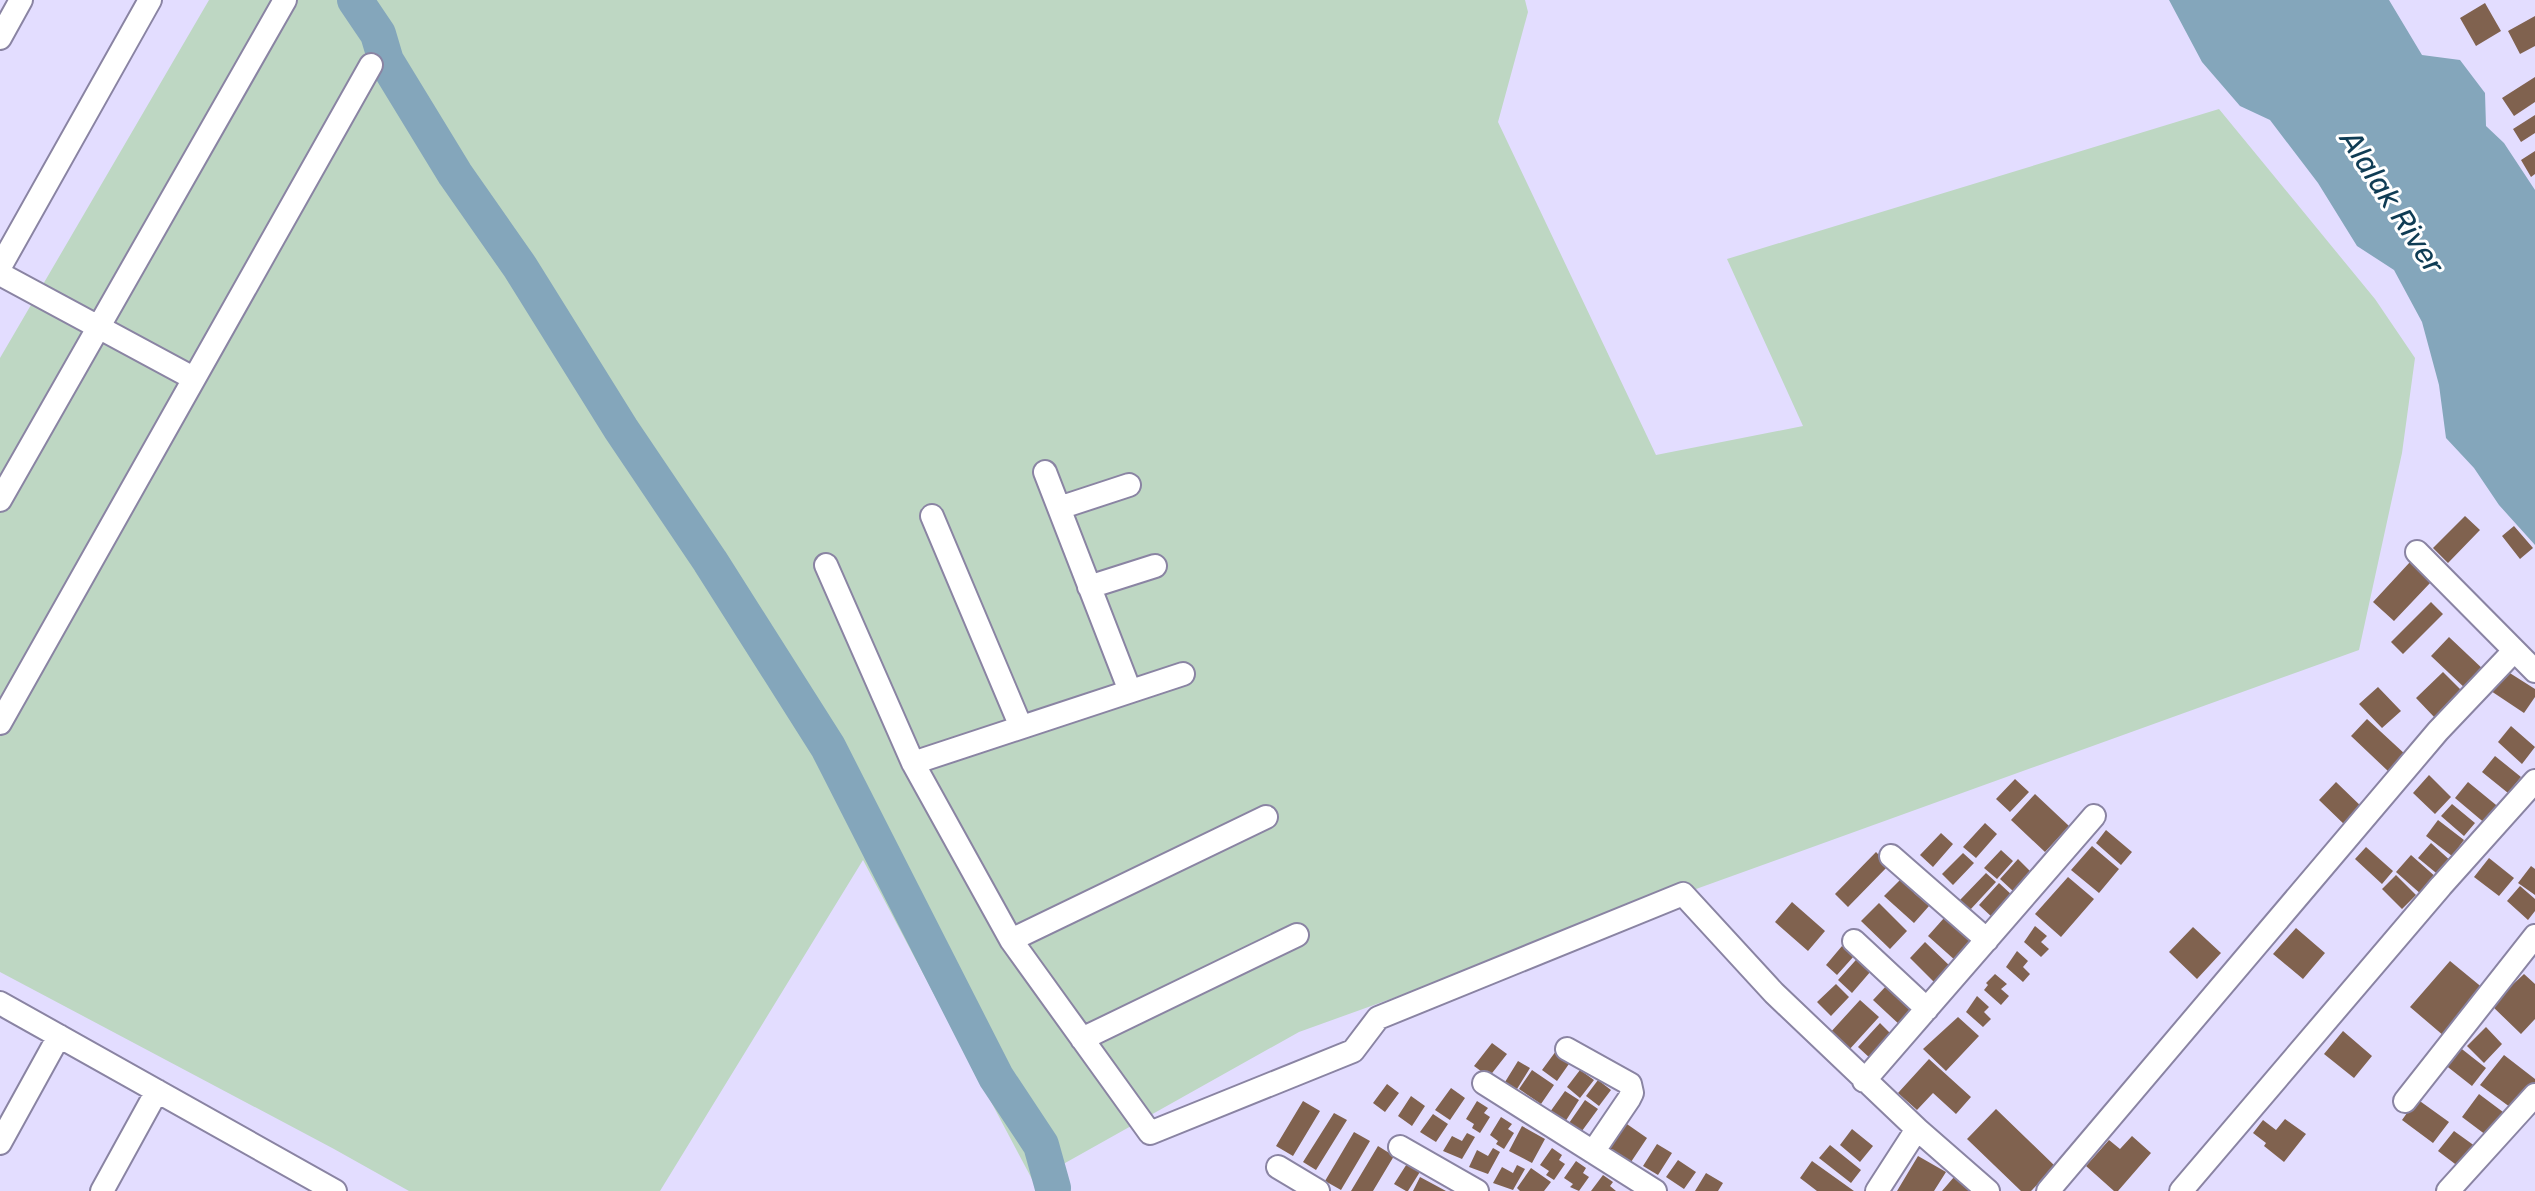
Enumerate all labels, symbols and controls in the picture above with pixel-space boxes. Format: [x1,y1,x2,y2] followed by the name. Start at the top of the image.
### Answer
[2331,122,2453,282] water label: Alalak River

